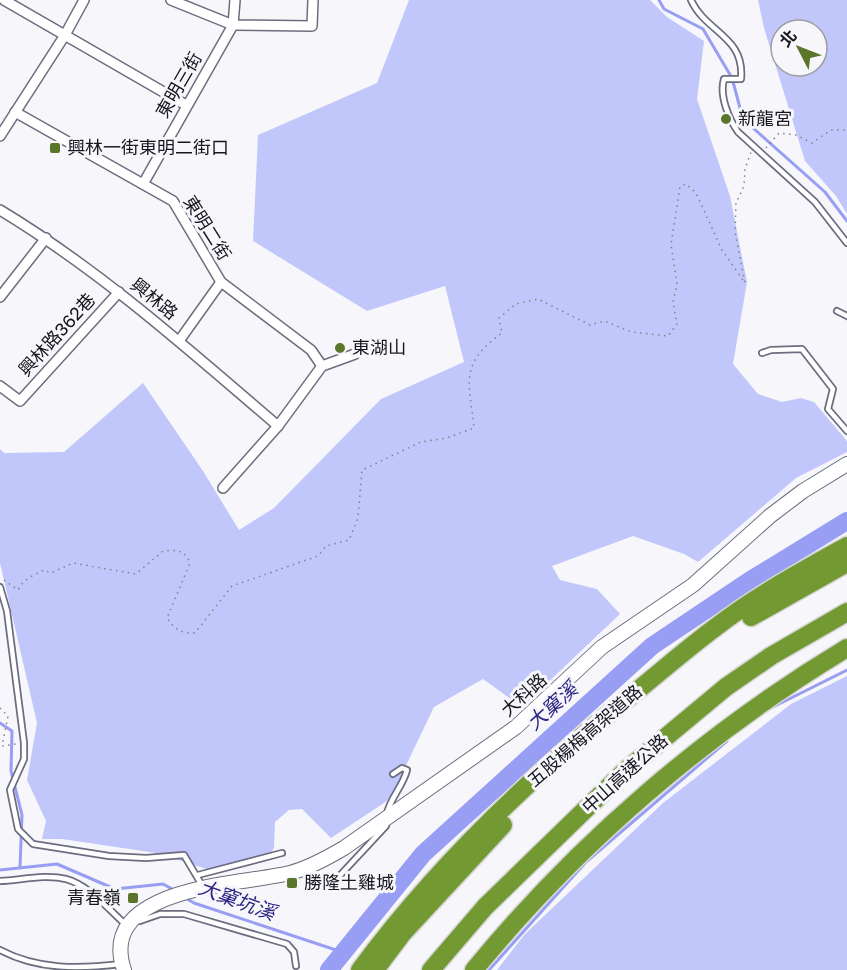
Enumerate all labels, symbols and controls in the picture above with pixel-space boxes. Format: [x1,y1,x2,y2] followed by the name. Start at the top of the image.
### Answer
[769,18,829,78] north arrow
[775,25,801,51] text: 北
[151,48,206,121] street label: 東明三街
[738,107,792,129] place label: 新龍宮
[719,112,733,126] marker: 新龍宮
[67,136,229,158] place label: 興林一街東明二街口
[48,141,62,155] marker: 興林一街東明二街口
[179,191,236,264] street label: 東明二街
[127,273,183,324] street label: 興林路
[13,288,99,380] street label: 興林路362巷
[352,336,406,358] place label: 東湖山
[333,341,347,355] marker: 東湖山
[496,668,551,720] street label: 大科路
[521,674,584,734] water label: 大窠溪
[523,680,646,791] street label: 五股楊梅高架道路
[577,729,672,818] street label: 中山高速公路
[304,871,394,893] place label: 勝隆土雞城
[196,874,282,925] water label: 大窠坑溪
[285,876,299,890] marker: 勝隆土雞城
[67,886,121,908] place label: 青春嶺
[126,891,140,905] marker: 青春嶺

